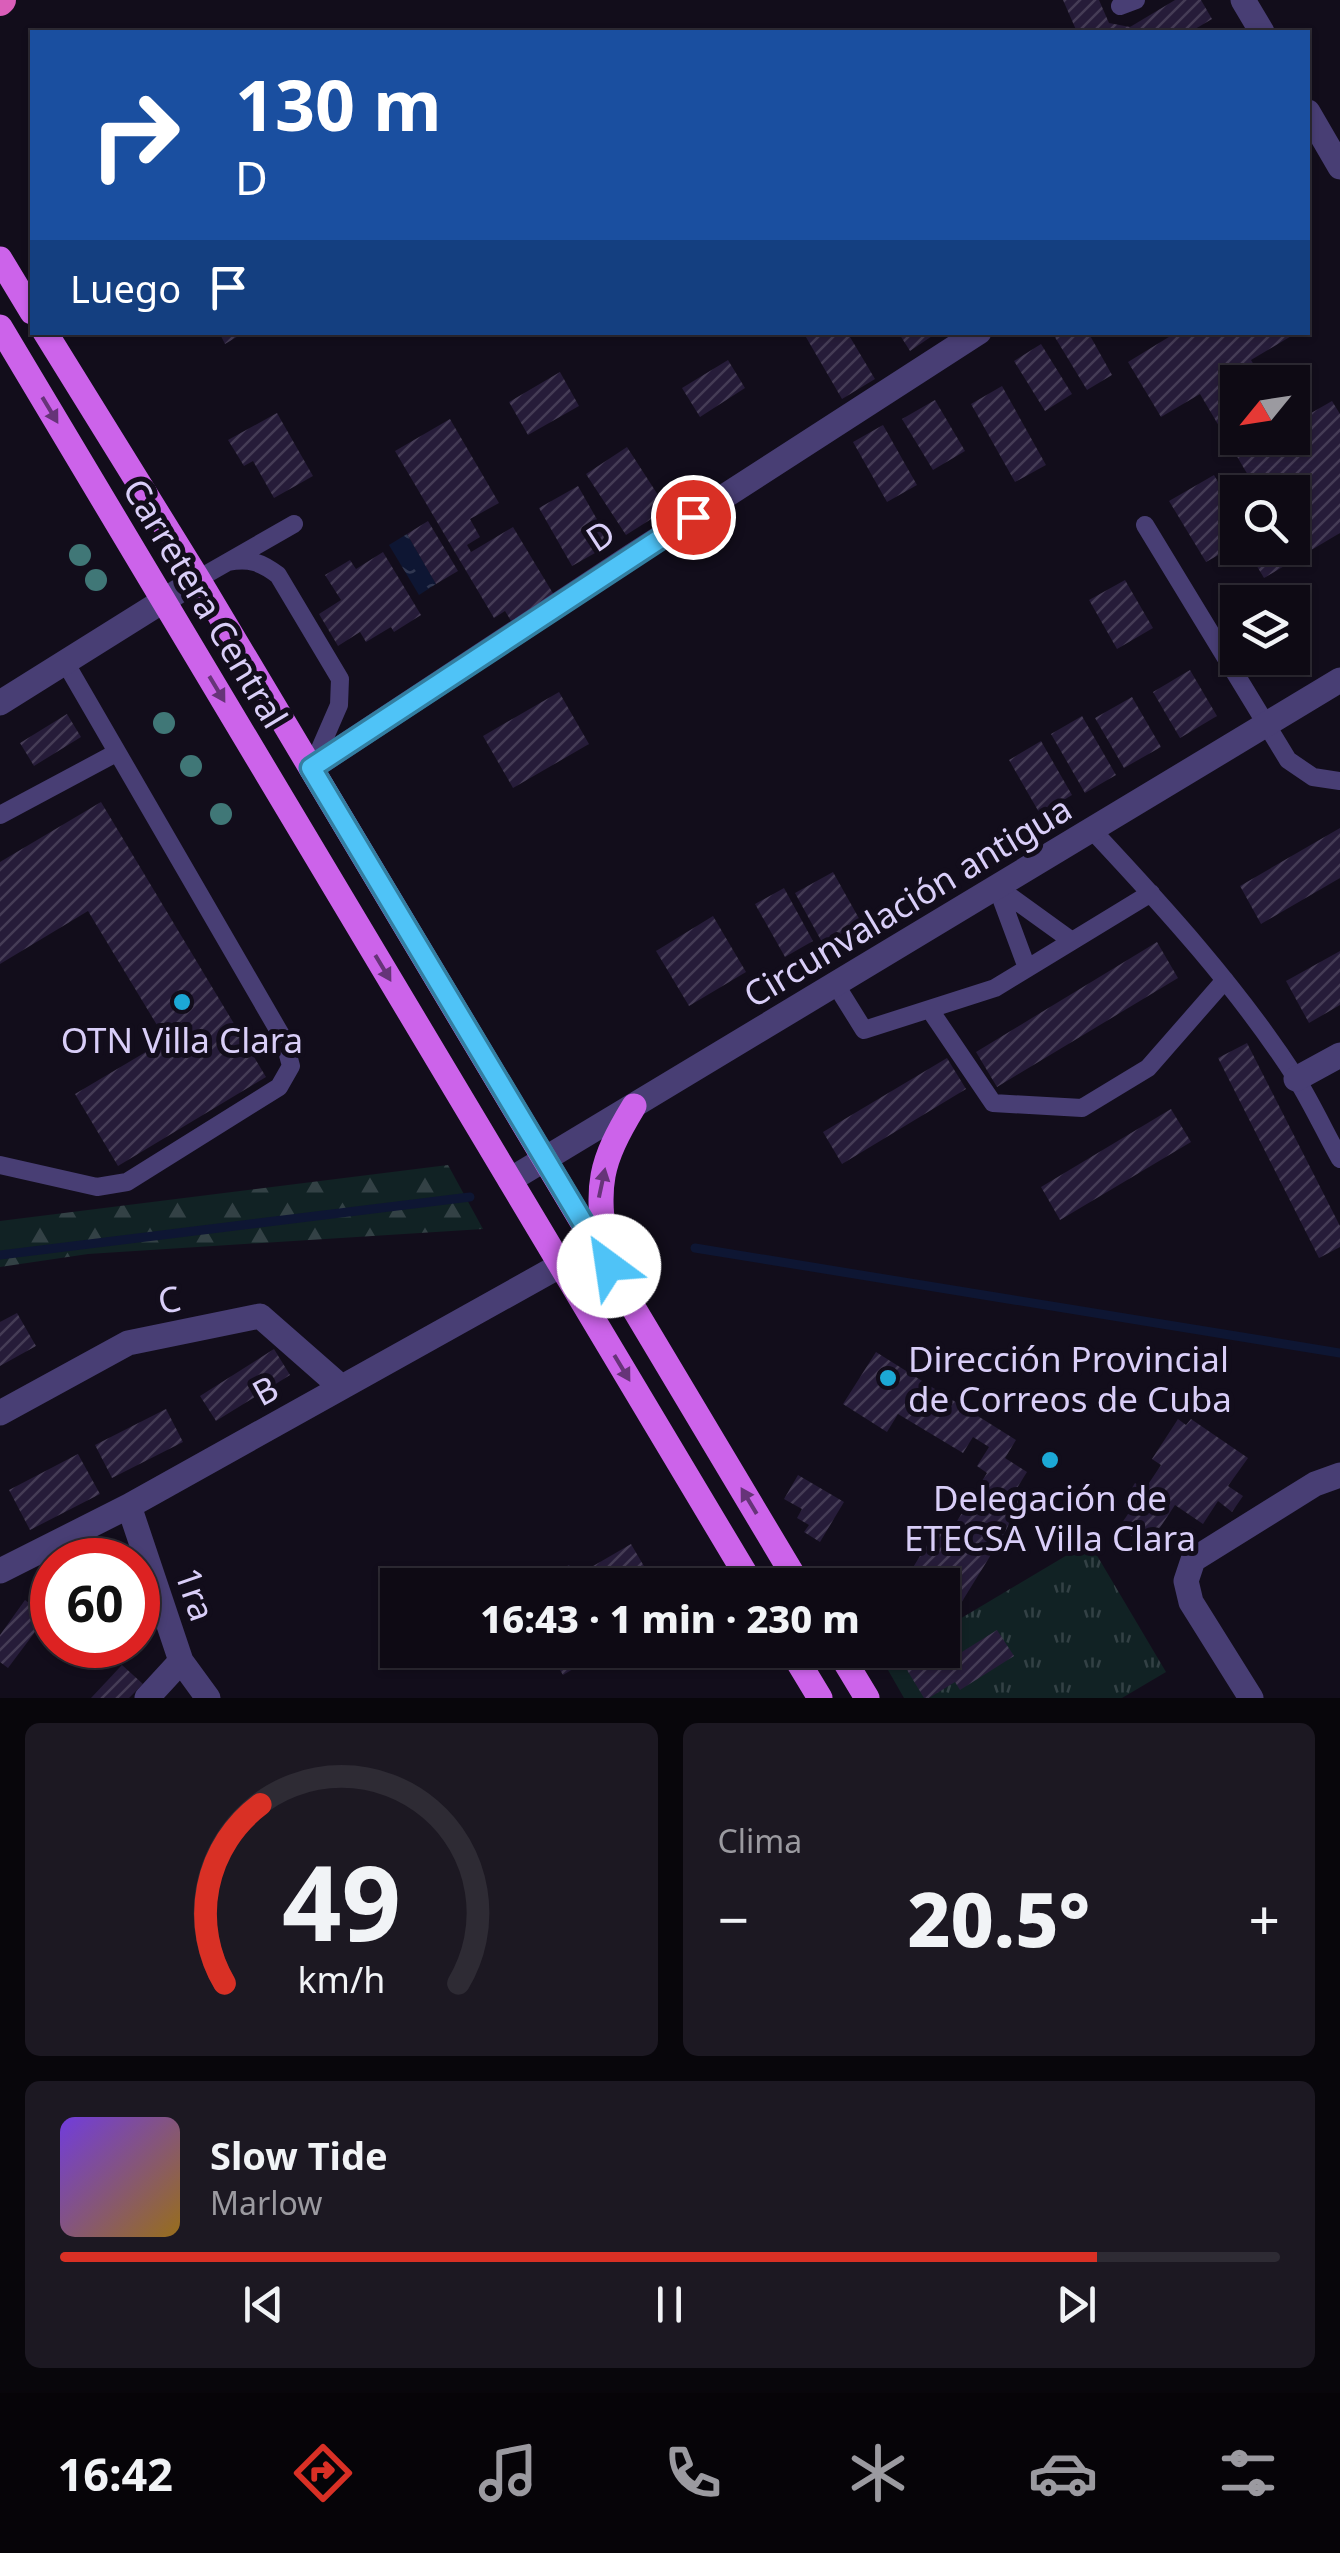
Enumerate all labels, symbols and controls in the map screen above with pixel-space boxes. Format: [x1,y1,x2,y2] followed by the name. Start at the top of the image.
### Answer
[235,56,442,152] text: 130 m
[70,70,200,200] icon: right
[235,147,268,208] text: D
[201,260,256,315] icon: arrive
[70,262,181,314] text: Luego
[1220,365,1310,455] north arrow
[1220,365,1310,675] map controls
[41,396,58,424] one-way arrow
[113,470,299,736] street label: Carretera Central
[651,475,736,560] pin
[1220,475,1310,565] button: search
[666,490,721,545] icon: arrive
[576,508,624,562] street label: D
[1220,585,1310,675] button: layers
[208,675,225,703] one-way arrow
[734,784,1080,1018] street label: Circunvalación antigua
[374,954,391,982] one-way arrow
[171,991,193,1013] marker: OTN Villa Clara
[61,1016,303,1063] place label: OTN Villa Clara
[594,1167,610,1198] one-way arrow
[557,1214,661,1318] position arrow
[153,1274,185,1324] street label: C
[908,1335,1232,1422] place label: Dirección Provincial de Correos de Cuba
[613,1354,630,1382] one-way arrow
[244,1364,286,1416] street label: B
[877,1367,899,1389] marker: Dirección Provincial de Correos de Cuba
[1039,1449,1061,1471] marker: Delegación de ETECSA Villa Clara
[904,1474,1196,1561] place label: Delegación de ETECSA Villa Clara
[741,1487,758,1515] one-way arrow
[30,1538,160,1668] speed limit sign: 60
[165,1561,227,1627] street label: 1ra
[480,1592,860,1644] text: 16:43 · 1 min · 230 m
[718,1819,802,1862] text: Clima
[282,1830,401,1971] text: 49
[907,1867,1090,1969] text: 20.5°
[718,1881,749,1956] text: −
[1249,1881,1280,1956] text: +
[297,1955,385,2003] text: km/h
[210,2129,388,2181] text: Slow Tide
[210,2181,322,2224] text: Marlow
[236,2277,291,2332] icon: previous
[642,2277,697,2332] icon: pause
[1049,2277,1104,2332] icon: next
[288,2438,358,2508] icon: directions
[473,2438,543,2508] icon: music
[658,2438,728,2508] icon: phone
[843,2438,913,2508] icon: climate
[1028,2438,1098,2508] icon: car
[1213,2438,1283,2508] icon: filters
[57,2443,173,2504] text: 16:42

